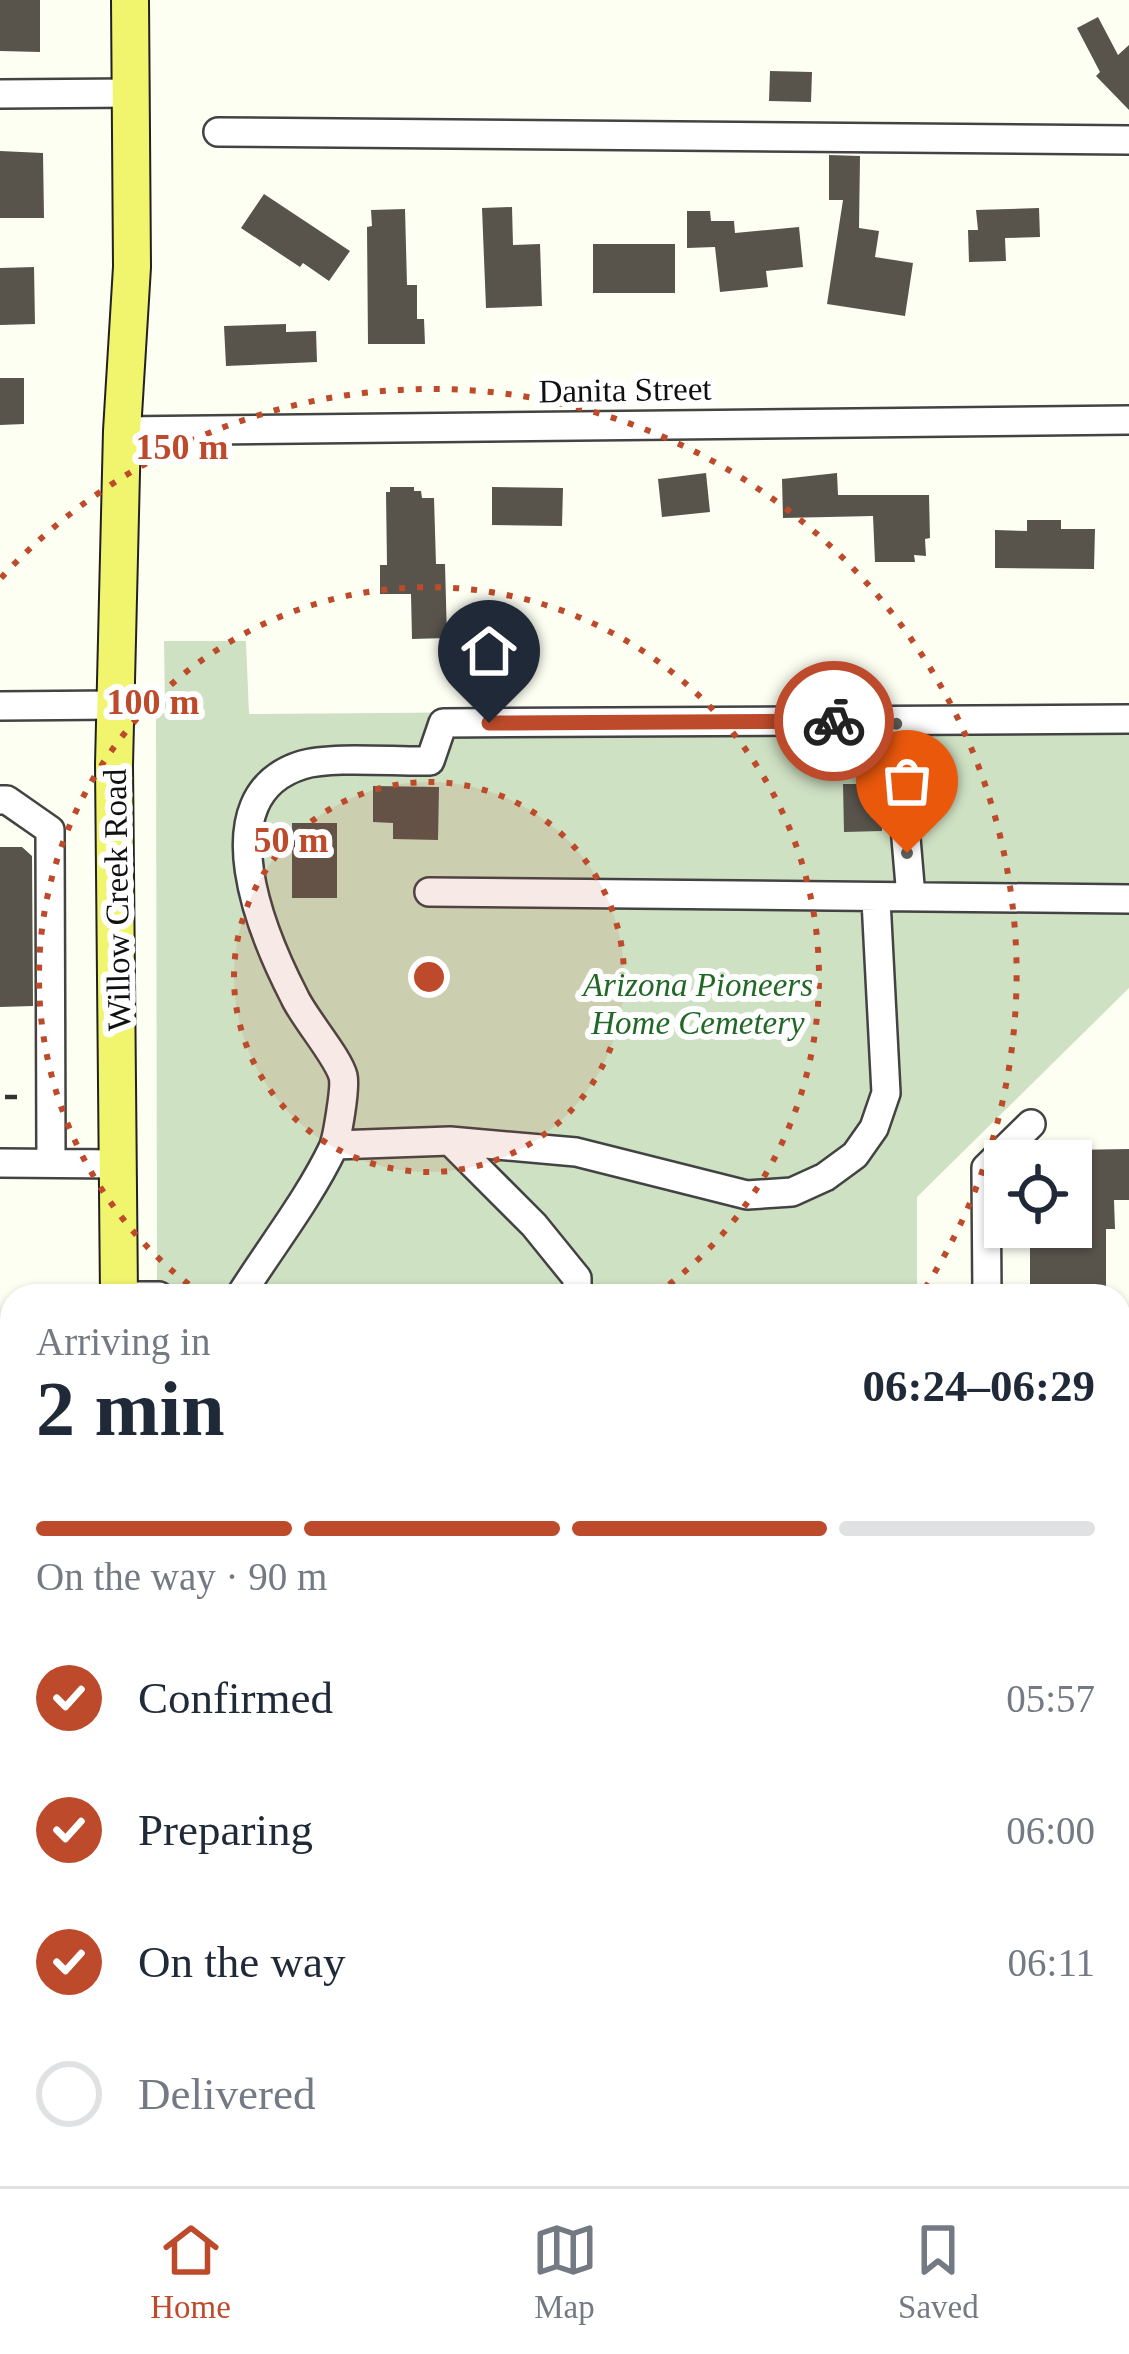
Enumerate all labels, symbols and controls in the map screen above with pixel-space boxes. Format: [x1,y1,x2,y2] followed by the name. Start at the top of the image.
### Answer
[538,370,712,410] street label: Danita Street
[136,427,229,467] text: 150 m
[438,600,540,723] pin
[456,618,522,684] icon: home
[774,661,894,781] courier
[107,682,200,722] text: 100 m
[801,688,867,754] icon: bike
[856,730,958,853] pin
[874,748,940,814] icon: bag
[97,768,137,1032] street label: Willow Creek Road
[254,820,329,860] text: 50 m
[408,956,450,998] centre of rings
[581,967,813,1041] park label: Arizona Pioneers Home Cemetery
[984,1140,1092,1248] map controls
[984,1140,1092,1248] button: locate
[36,1320,210,1363] text: Arriving in
[863,1361,1095,1411] text: 06:24–06:29
[36,1365,225,1452] text: 2 min
[36,1555,327,1598] text: On the way · 90 m
[36,1665,102,1731] icon: check
[138,1673,333,1723] text: Confirmed
[1006,1677,1095,1720] text: 05:57
[36,1797,102,1863] icon: check
[138,1805,313,1855] text: Preparing
[1006,1809,1095,1852] text: 06:00
[36,1929,102,1995] icon: check
[138,1937,345,1987] text: On the way
[1008,1941,1095,1984] text: 06:11
[138,2069,315,2119] text: Delivered
[150,2217,231,2326] tab: Home
[532,2217,598,2326] tab: Map
[898,2217,979,2326] tab: Saved

